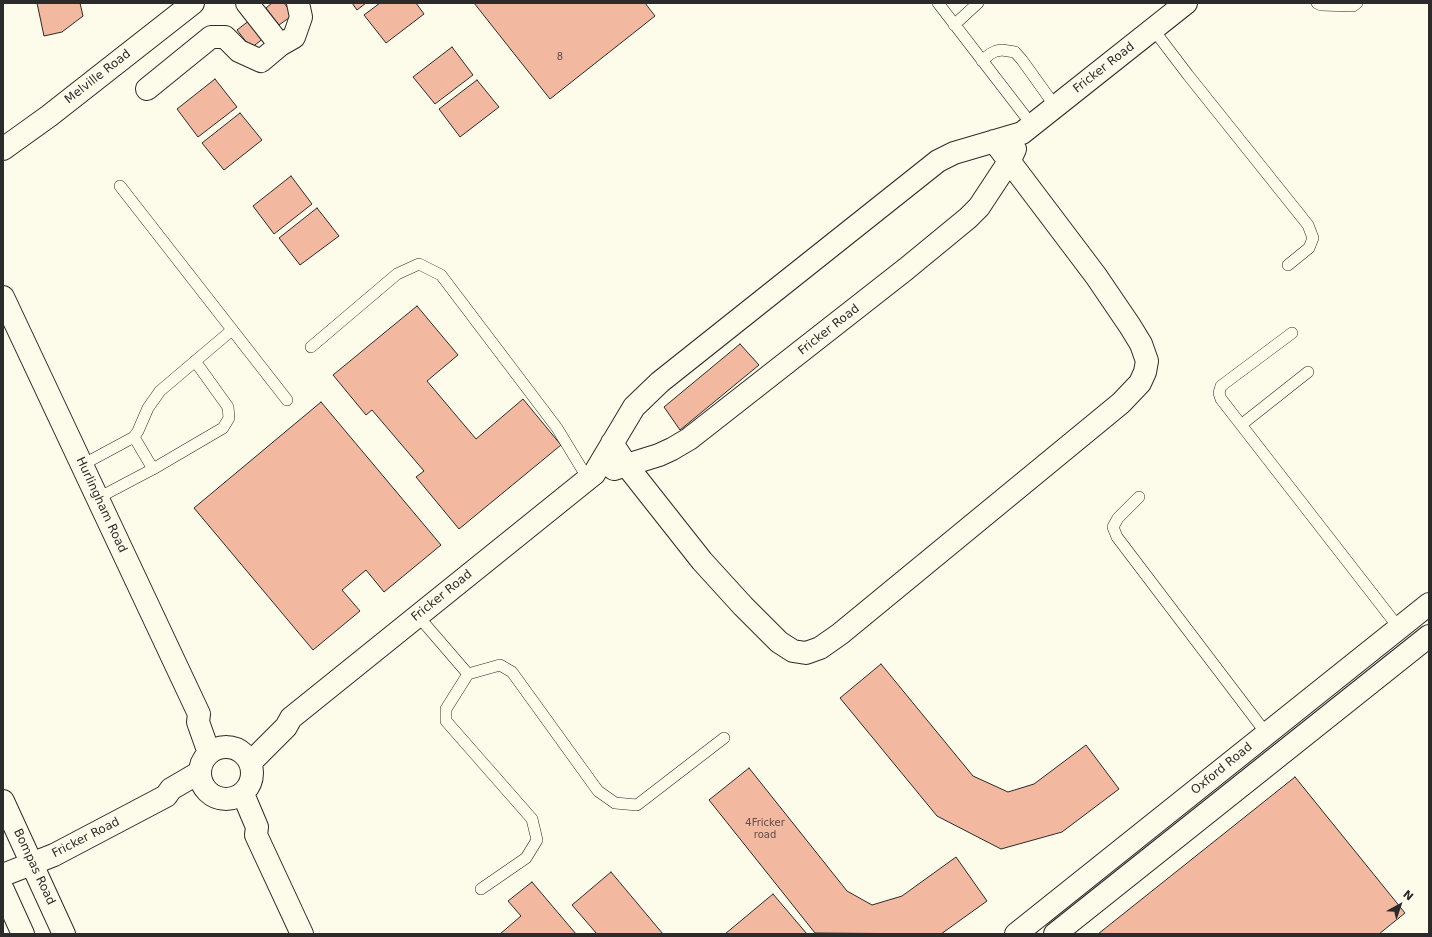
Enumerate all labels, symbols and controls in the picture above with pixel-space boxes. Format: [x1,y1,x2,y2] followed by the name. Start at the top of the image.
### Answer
[1071,40,1137,96] street label: Fricker Road
[62,47,134,107] street label: Melville Road
[557,51,563,63] house number: 8
[796,302,862,358] street label: Fricker Road
[72,455,130,555] street label: Hurlingham Road
[409,567,475,625] street label: Fricker Road
[1189,740,1255,798] street label: Oxford Road
[50,815,122,861] street label: Fricker Road
[745,817,785,840] house number: 4Fricker road
[10,827,58,907] street label: Bompas Road
[1380,885,1420,925] north arrow
[1400,887,1416,903] text: N

